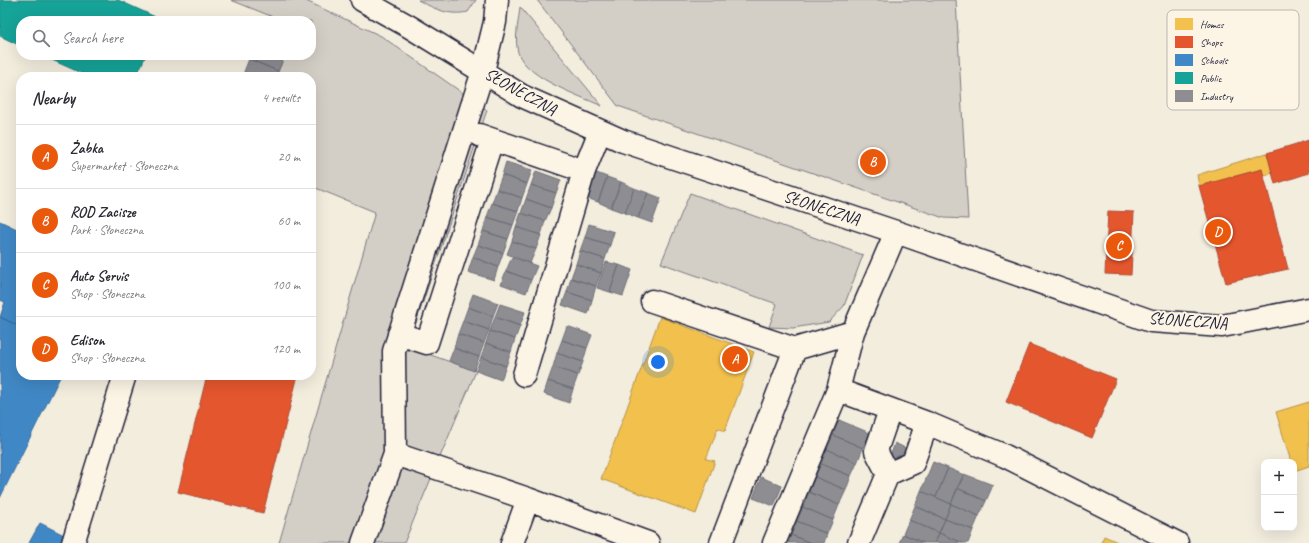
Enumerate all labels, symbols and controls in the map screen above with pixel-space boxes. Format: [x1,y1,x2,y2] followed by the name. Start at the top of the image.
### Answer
[1167,10,1299,110] legend
[16,16,316,60] search box
[1200,17,1225,31] text: Homes
[30,27,52,49] icon: search
[62,29,123,48] text: Search here
[1200,35,1224,49] text: Shops
[1200,53,1229,67] text: Schools
[481,63,561,120] street label: SŁONECZNA
[1200,71,1222,85] text: Public
[32,88,75,109] text: Nearby
[1200,89,1234,103] text: Industry
[262,90,300,106] text: 4 results
[70,139,103,158] text: Żabka
[860,147,886,177] pin: B
[42,149,48,165] text: A
[278,149,300,165] text: 20 m
[70,158,178,174] text: Supermarket · Słoneczna
[781,185,863,230] street label: SŁONECZNA
[70,203,136,222] text: ROD Zacisze
[42,213,48,229] text: B
[278,213,300,229] text: 60 m
[1205,217,1231,247] pin: D
[70,222,143,238] text: Park · Słoneczna
[1106,231,1132,261] pin: C
[70,267,128,286] text: Auto Servis
[42,277,48,293] text: C
[272,277,300,293] text: 100 m
[70,286,145,302] text: Shop · Słoneczna
[1148,307,1229,334] street label: SŁONECZNA
[70,331,105,350] text: Edison
[41,341,49,357] text: D
[272,341,300,357] text: 120 m
[722,344,748,374] pin: A
[70,350,145,366] text: Shop · Słoneczna
[648,352,668,372] your location
[1261,459,1297,531] map controls
[1261,459,1297,495] button: +
[1261,495,1297,531] button: −

